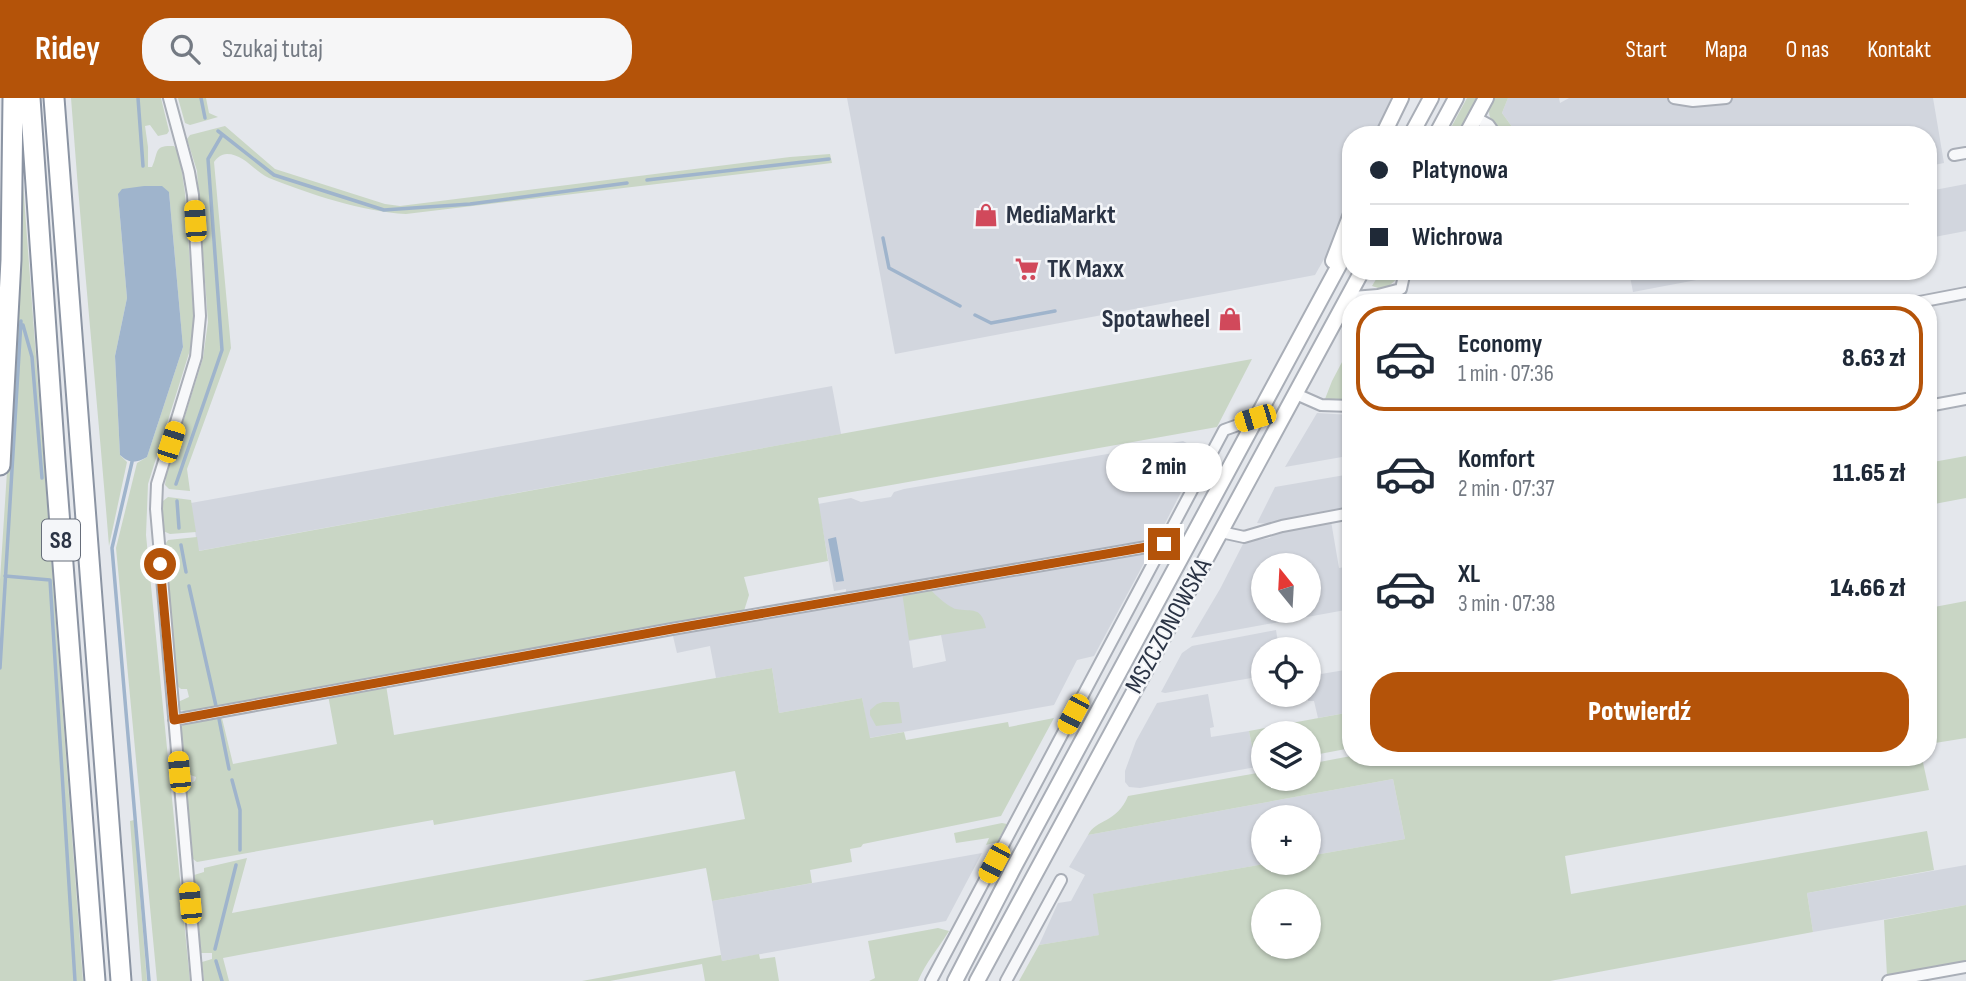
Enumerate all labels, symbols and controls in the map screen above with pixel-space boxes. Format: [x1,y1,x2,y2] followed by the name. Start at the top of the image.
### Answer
[142,18,632,81] search box
[35,29,100,69] text: Ridey
[166,30,204,68] icon: search
[222,34,323,65] text: Szukaj tutaj
[1626,35,1667,64] text: Start
[1705,35,1747,64] text: Mapa
[1785,35,1829,64] text: O nas
[1867,35,1931,64] text: Kontakt
[1412,155,1508,186] text: Platynowa
[184,199,207,243] car
[1006,200,1116,231] place label: MediaMarkt
[972,201,1000,229] shop icon: MediaMarkt
[1412,222,1503,253] text: Wichrowa
[1047,254,1124,285] place label: TK Maxx
[1013,255,1041,283] supermarket icon: TK Maxx
[1102,304,1210,335] place label: Spotawheel
[1216,305,1244,333] shop icon: Spotawheel
[1374,327,1437,390] icon: car
[1458,329,1542,360] text: Economy
[1842,343,1905,374] text: 8.63 zł
[1458,360,1554,388] text: 1 min · 07:36
[1232,402,1279,434] car
[155,419,188,465] car
[1106,442,1222,492] callout: 2 min
[1374,442,1437,505] icon: car
[1458,444,1535,475] text: Komfort
[1142,453,1186,481] text: 2 min
[1833,458,1905,489] text: 11.65 zł
[1458,475,1554,503] text: 2 min · 07:37
[42,520,80,560] road number: S8
[1148,528,1180,560] route end
[144,548,176,580] route start
[1119,552,1219,699] street label: MSZCZONOWSKA
[1251,553,1321,623] north arrow
[1251,553,1321,959] map controls
[1374,557,1437,620] icon: car
[1458,559,1480,590] text: XL
[1830,573,1905,604] text: 14.66 zł
[1458,590,1555,618] text: 3 min · 07:38
[1251,637,1321,707] button: locate
[1370,672,1909,752] button: Potwierdź
[1054,691,1093,737] car
[1251,721,1321,791] button: layers
[167,750,192,794] car
[1251,805,1321,875] button: +
[975,840,1014,886] car
[178,881,203,925] car
[1251,889,1321,959] button: −

